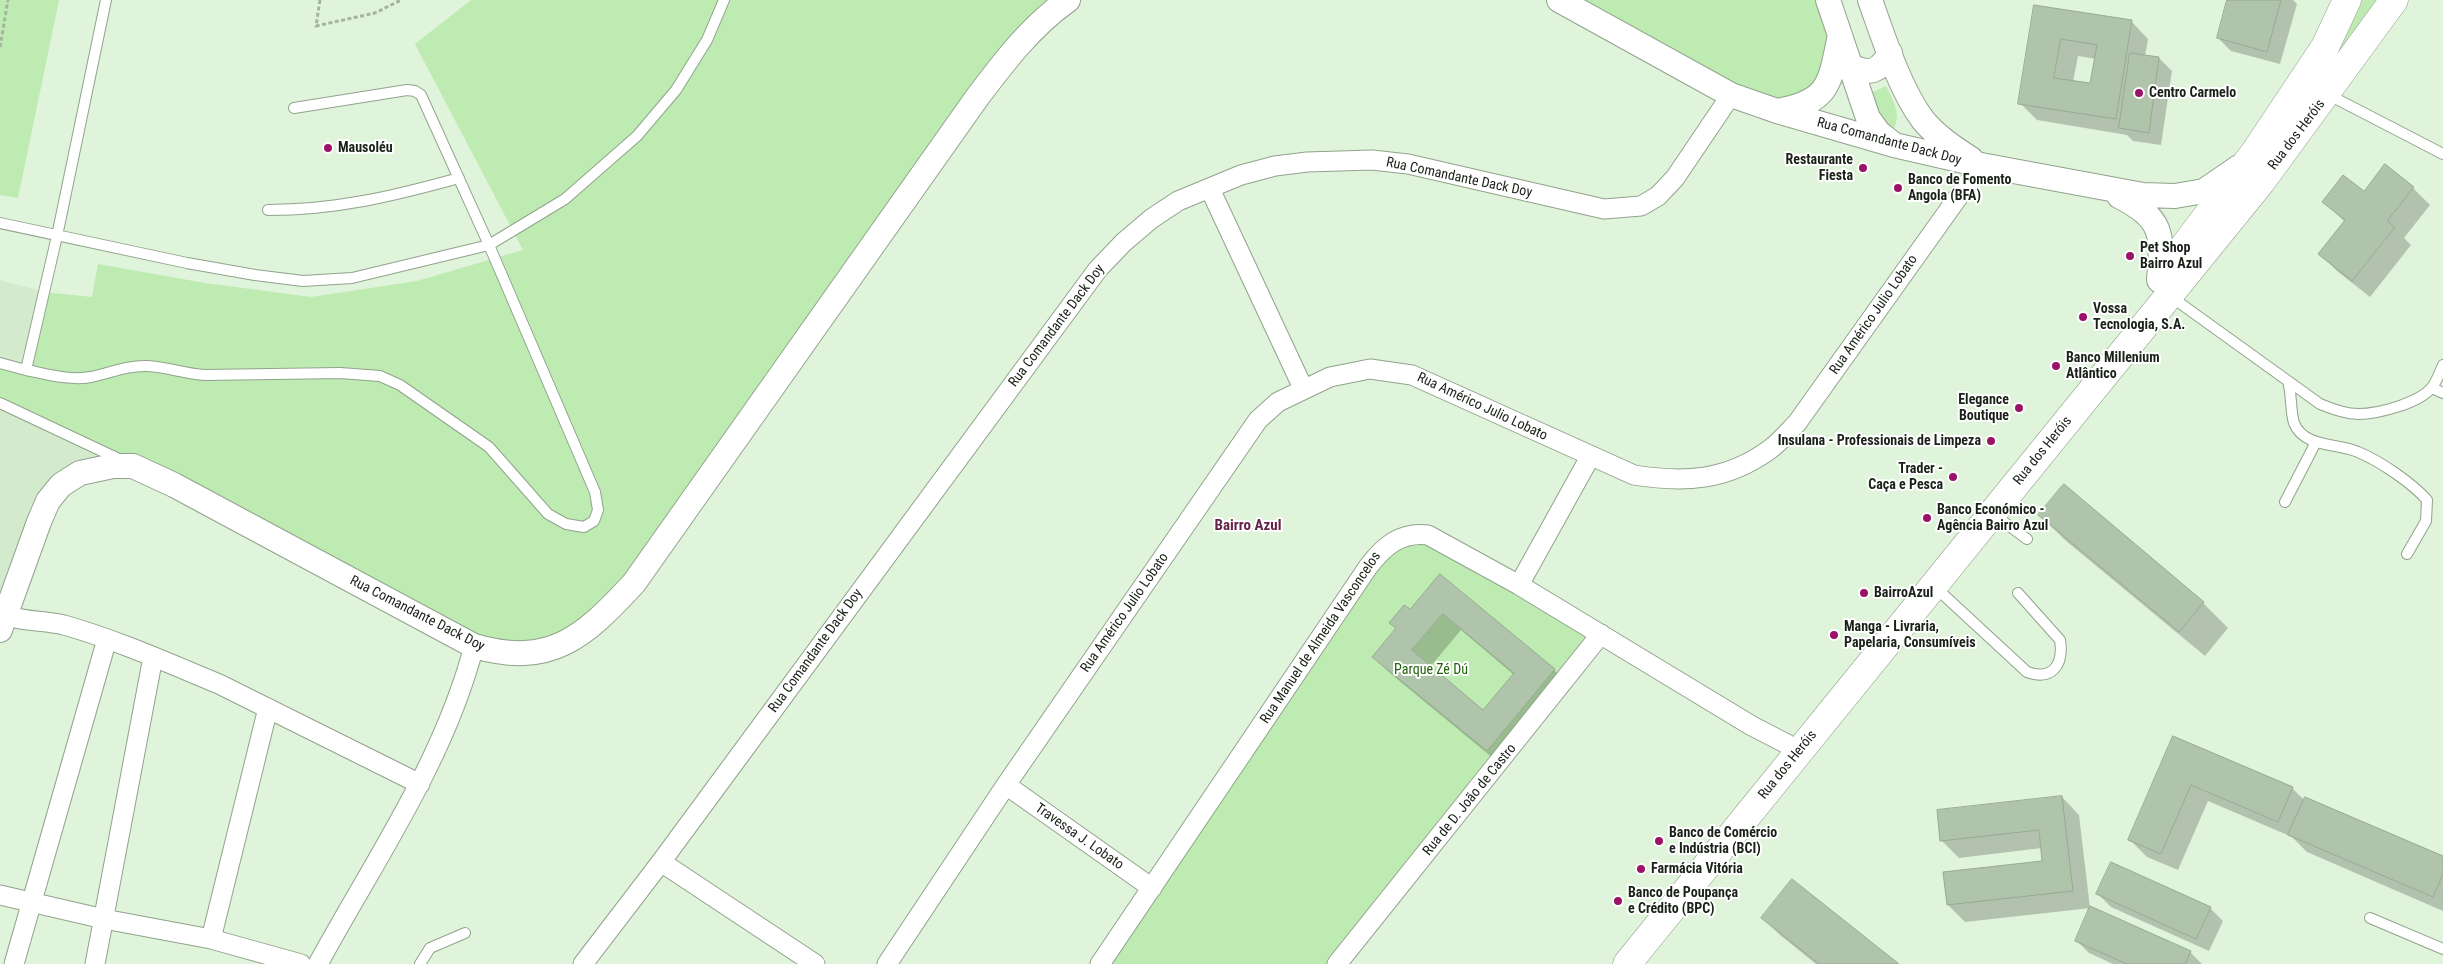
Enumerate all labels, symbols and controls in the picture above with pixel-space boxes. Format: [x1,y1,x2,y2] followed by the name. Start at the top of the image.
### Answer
[2149,85,2236,101] place label: Centro Carmelo
[2133,87,2145,99] marker: Centro Carmelo
[2265,97,2329,173] street label: Rua dos Heróis
[1815,115,1963,169] street label: Rua Comandante Dack Doy
[338,140,393,156] place label: Mausoléu
[322,142,334,154] marker: Mausoléu
[1786,152,1853,184] place label: Restaurante Fiesta
[1384,154,1534,202] street label: Rua Comandante Dack Doy
[1857,162,1869,174] marker: Restaurante Fiesta
[1908,172,2011,204] place label: Banco de Fomento Angola (BFA)
[1892,182,1904,194] marker: Banco de Fomento Angola (BFA)
[2140,240,2202,272] place label: Pet Shop Bairro Azul
[2124,250,2136,262] marker: Pet Shop Bairro Azul
[1826,252,1922,378] street label: Rua Américo Julio Lobato
[1005,261,1109,391] street label: Rua Comandante Dack Doy
[2093,301,2185,334] place label: Vossa Tecnologia, S.A.
[2077,311,2089,323] marker: Vossa Tecnologia, S.A.
[2066,350,2160,382] place label: Banco Millenium Atlântico
[2050,360,2062,372] marker: Banco Millenium Atlântico
[1414,369,1550,445] street label: Rua Américo Julio Lobato
[1958,392,2009,424] place label: Elegance Boutique
[2013,402,2025,414] marker: Elegance Boutique
[2010,413,2076,489] street label: Rua dos Heróis
[1778,433,1981,449] place label: Insulana - Professionais de Limpeza
[1985,435,1997,447] marker: Insulana - Professionais de Limpeza
[1868,461,1943,494] place label: Trader - Caça e Pesca
[1947,471,1959,483] marker: Trader - Caça e Pesca
[1937,502,2048,534] place label: Banco Económico - Agência Bairro Azul
[1921,512,1933,524] marker: Banco Económico - Agência Bairro Azul
[1215,517,1281,535] district label: Bairro Azul
[1257,549,1385,727] street label: Rua Manuel de Almeida Vasconcelos
[1077,550,1173,676] street label: Rua Américo Julio Lobato
[347,573,487,655] street label: Rua Comandante Dack Doy
[1874,585,1933,601] place label: BairroAzul
[765,586,867,716] street label: Rua Comandante Dack Doy
[1858,587,1870,599] marker: BairroAzul
[1844,619,1976,652] place label: Manga - Livraria, Papelaria, Consumíveis
[1828,629,1840,641] marker: Manga - Livraria, Papelaria, Consumíveis
[1394,662,1468,678] park label: Parque Zé Dú
[1755,727,1821,803] street label: Rua dos Heróis
[1420,741,1520,859] street label: Rua de D. João de Castro
[1031,800,1127,874] street label: Travessa J. Lobato
[1669,825,1777,858] place label: Banco de Comércio e Indústria (BCI)
[1653,835,1665,847] marker: Banco de Comércio e Indústria (BCI)
[1651,861,1743,877] place label: Farmácia Vitória
[1635,863,1647,875] marker: Farmácia Vitória
[1628,885,1738,918] place label: Banco de Poupança e Crédito (BPC)
[1612,895,1624,907] marker: Banco de Poupança e Crédito (BPC)

